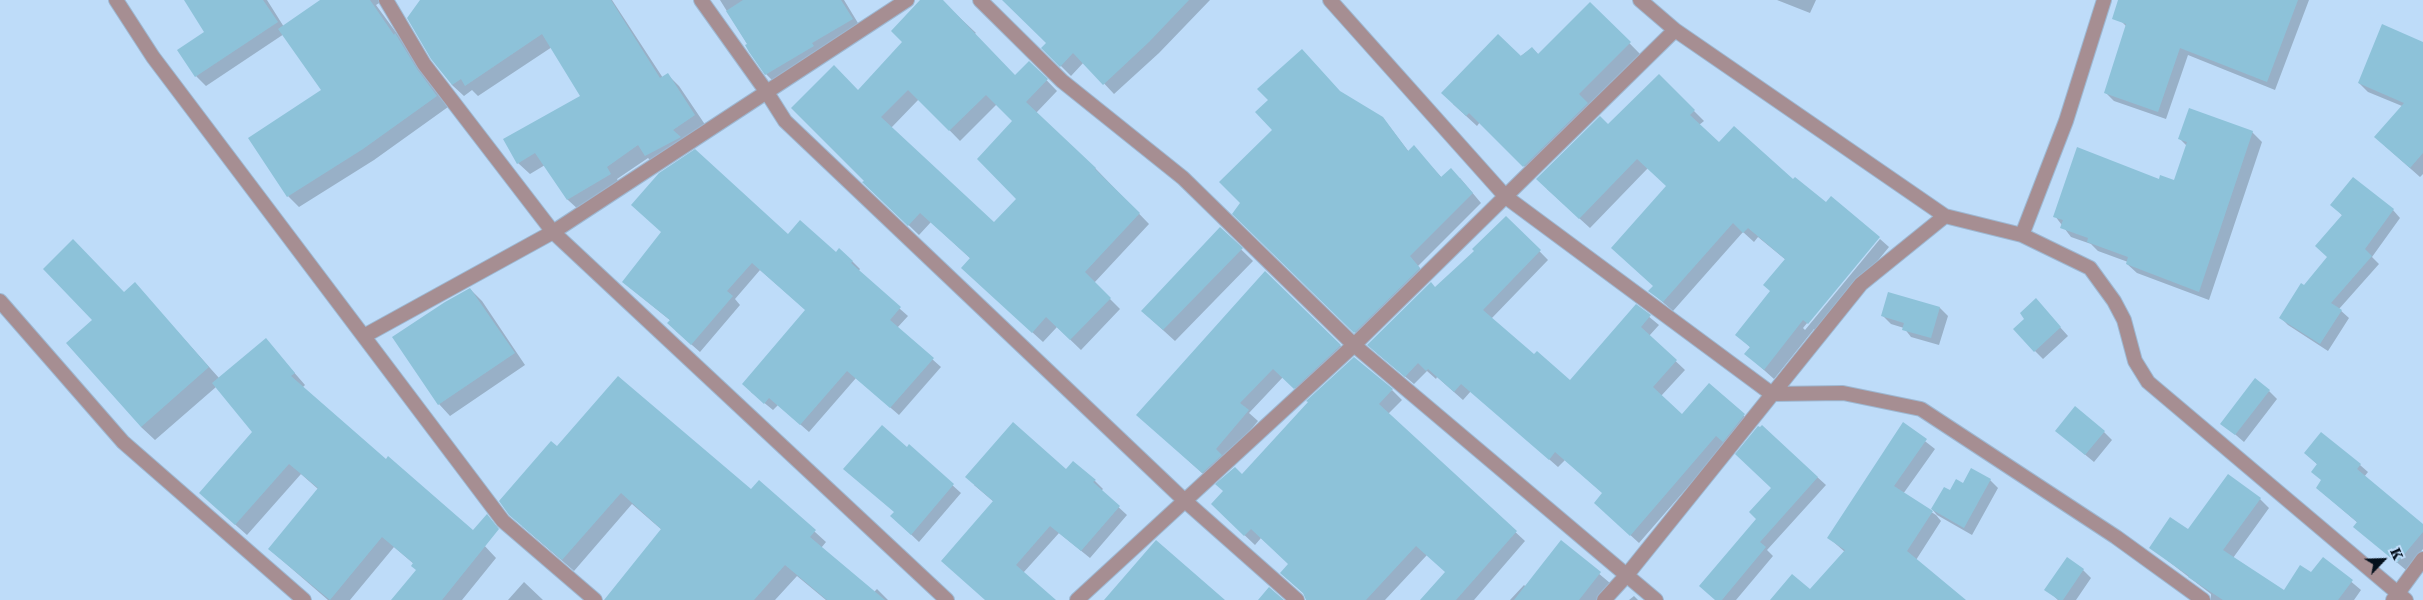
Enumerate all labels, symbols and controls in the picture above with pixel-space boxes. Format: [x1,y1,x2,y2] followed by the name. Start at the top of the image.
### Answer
[2358,535,2408,585] north arrow
[2387,546,2406,562] text: K

